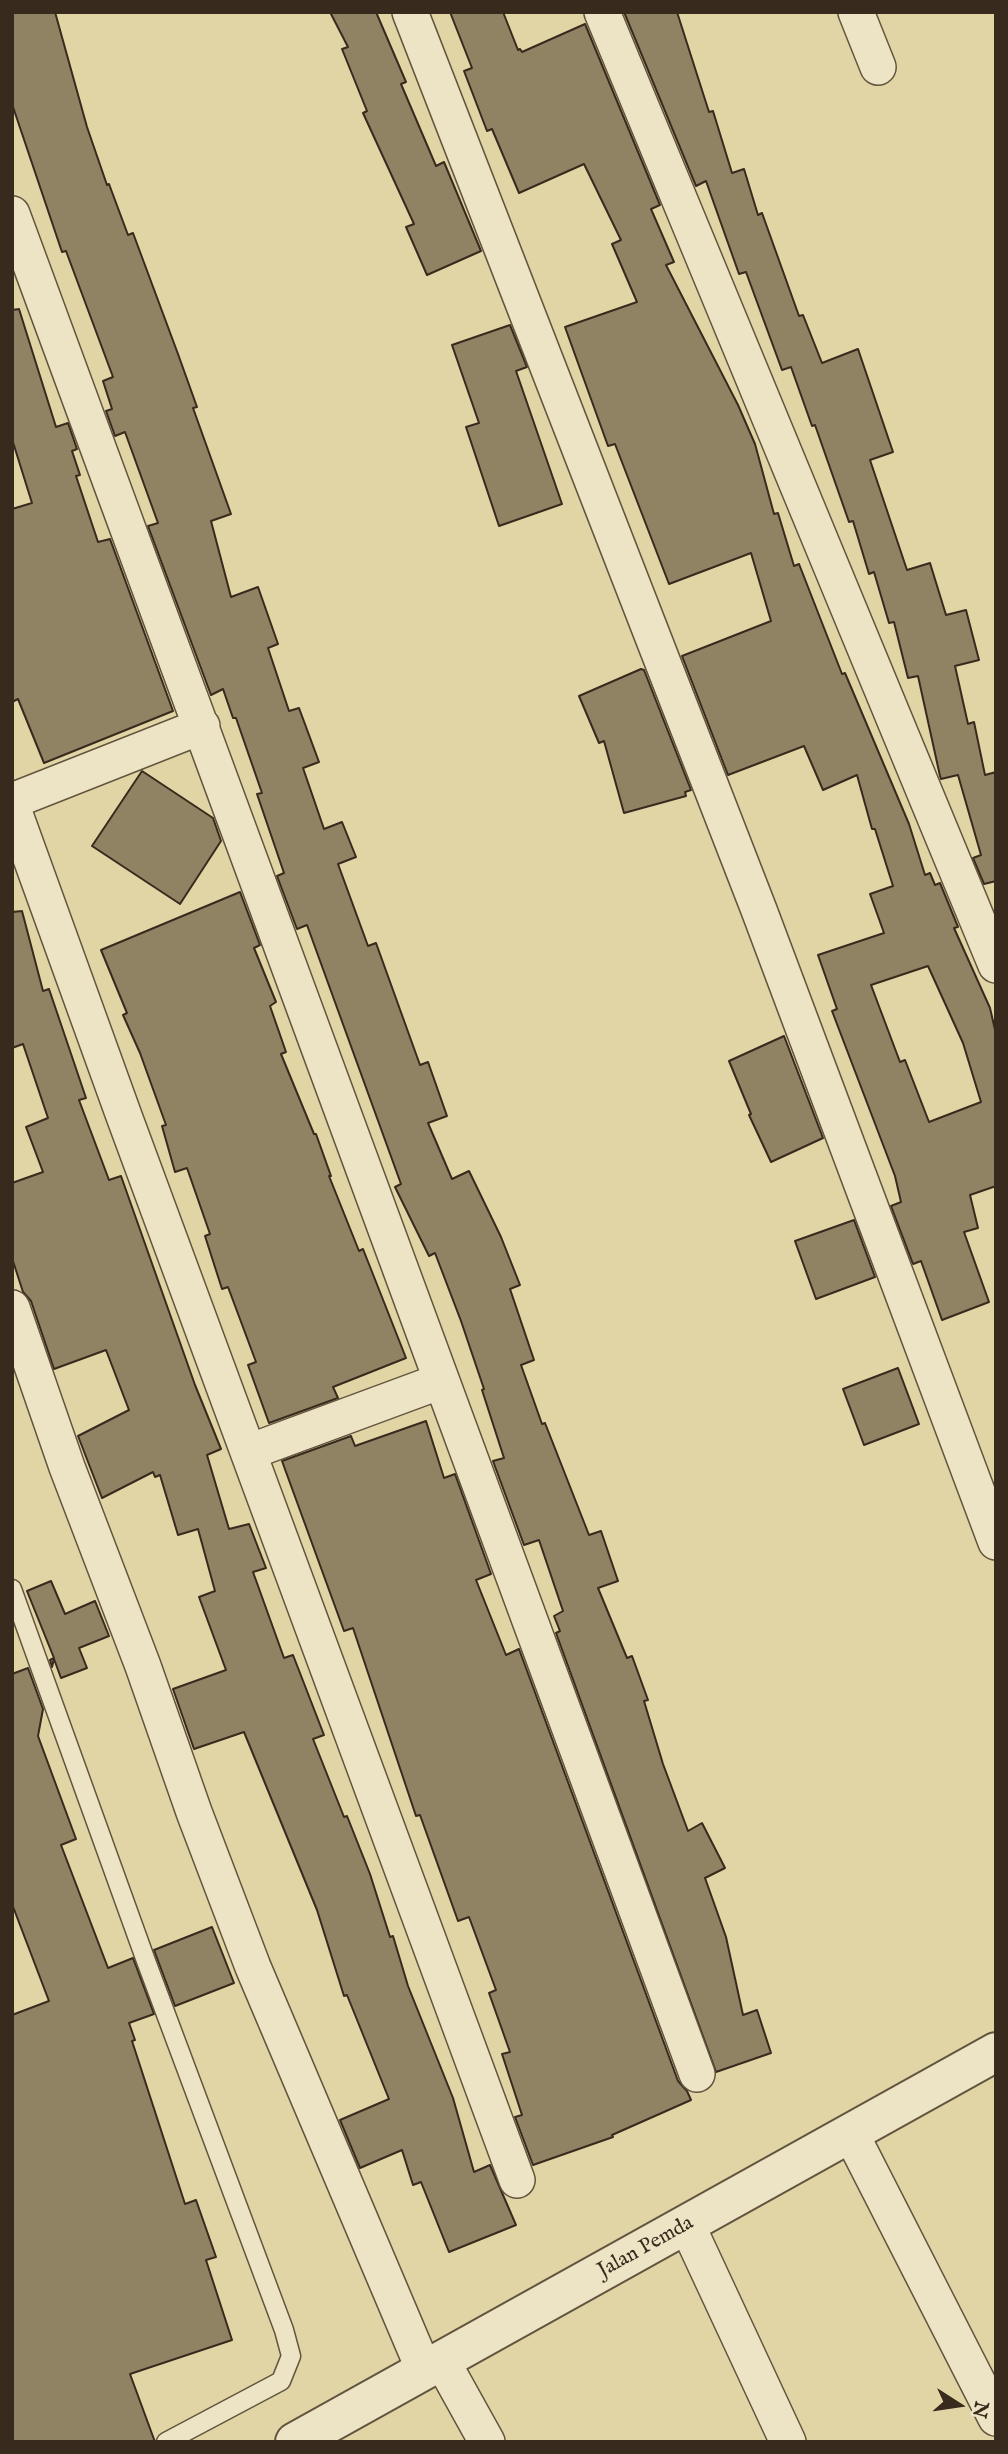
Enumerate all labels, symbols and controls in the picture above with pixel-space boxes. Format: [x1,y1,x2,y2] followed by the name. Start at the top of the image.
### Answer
[594,2211,698,2285] street label: Jalan Pemda
[924,2370,994,2440] north arrow
[966,2399,993,2420] text: N

